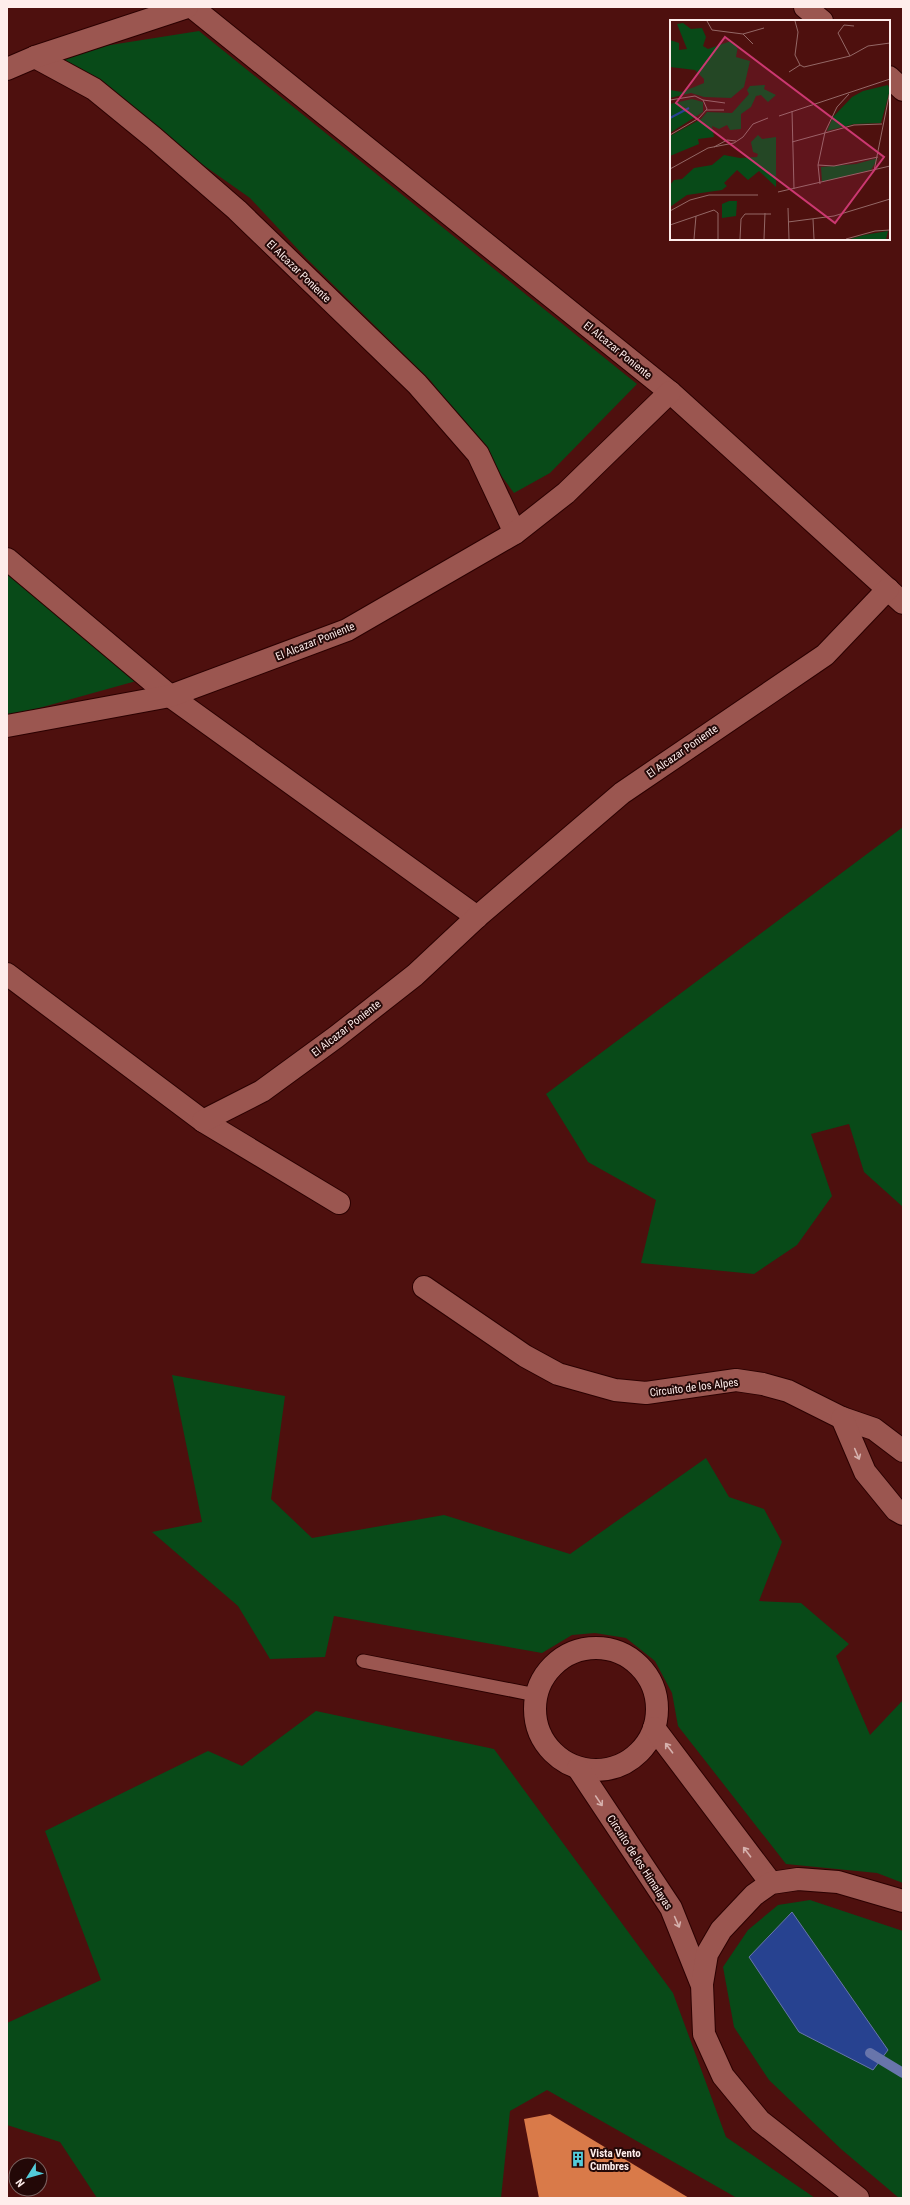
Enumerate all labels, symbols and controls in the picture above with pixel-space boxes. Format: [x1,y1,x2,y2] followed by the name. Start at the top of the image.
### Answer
[670,20,890,240] inset map
[264,238,333,305] street label: El Alcazar Poniente
[581,319,654,382] street label: El Alcazar Poniente
[274,620,357,663] street label: El Alcazar Poniente
[644,722,720,781] street label: El Alcazar Poniente
[309,997,383,1059] street label: El Alcazar Poniente
[649,1376,739,1399] street label: Circuito de los Alpes
[854,1448,861,1460] one-way arrow
[665,1743,673,1754] one-way arrow
[596,1795,604,1807] one-way arrow
[604,1813,675,1912] street label: Circuito de los Himalayas
[743,1847,751,1858] one-way arrow
[674,1916,681,1928] one-way arrow
[590,2147,641,2173] place label: Vista Vento Cumbres
[569,2150,587,2168] building icon: Vista Vento Cumbres
[8,2157,48,2197] north arrow
[13,2176,28,2189] text: N

